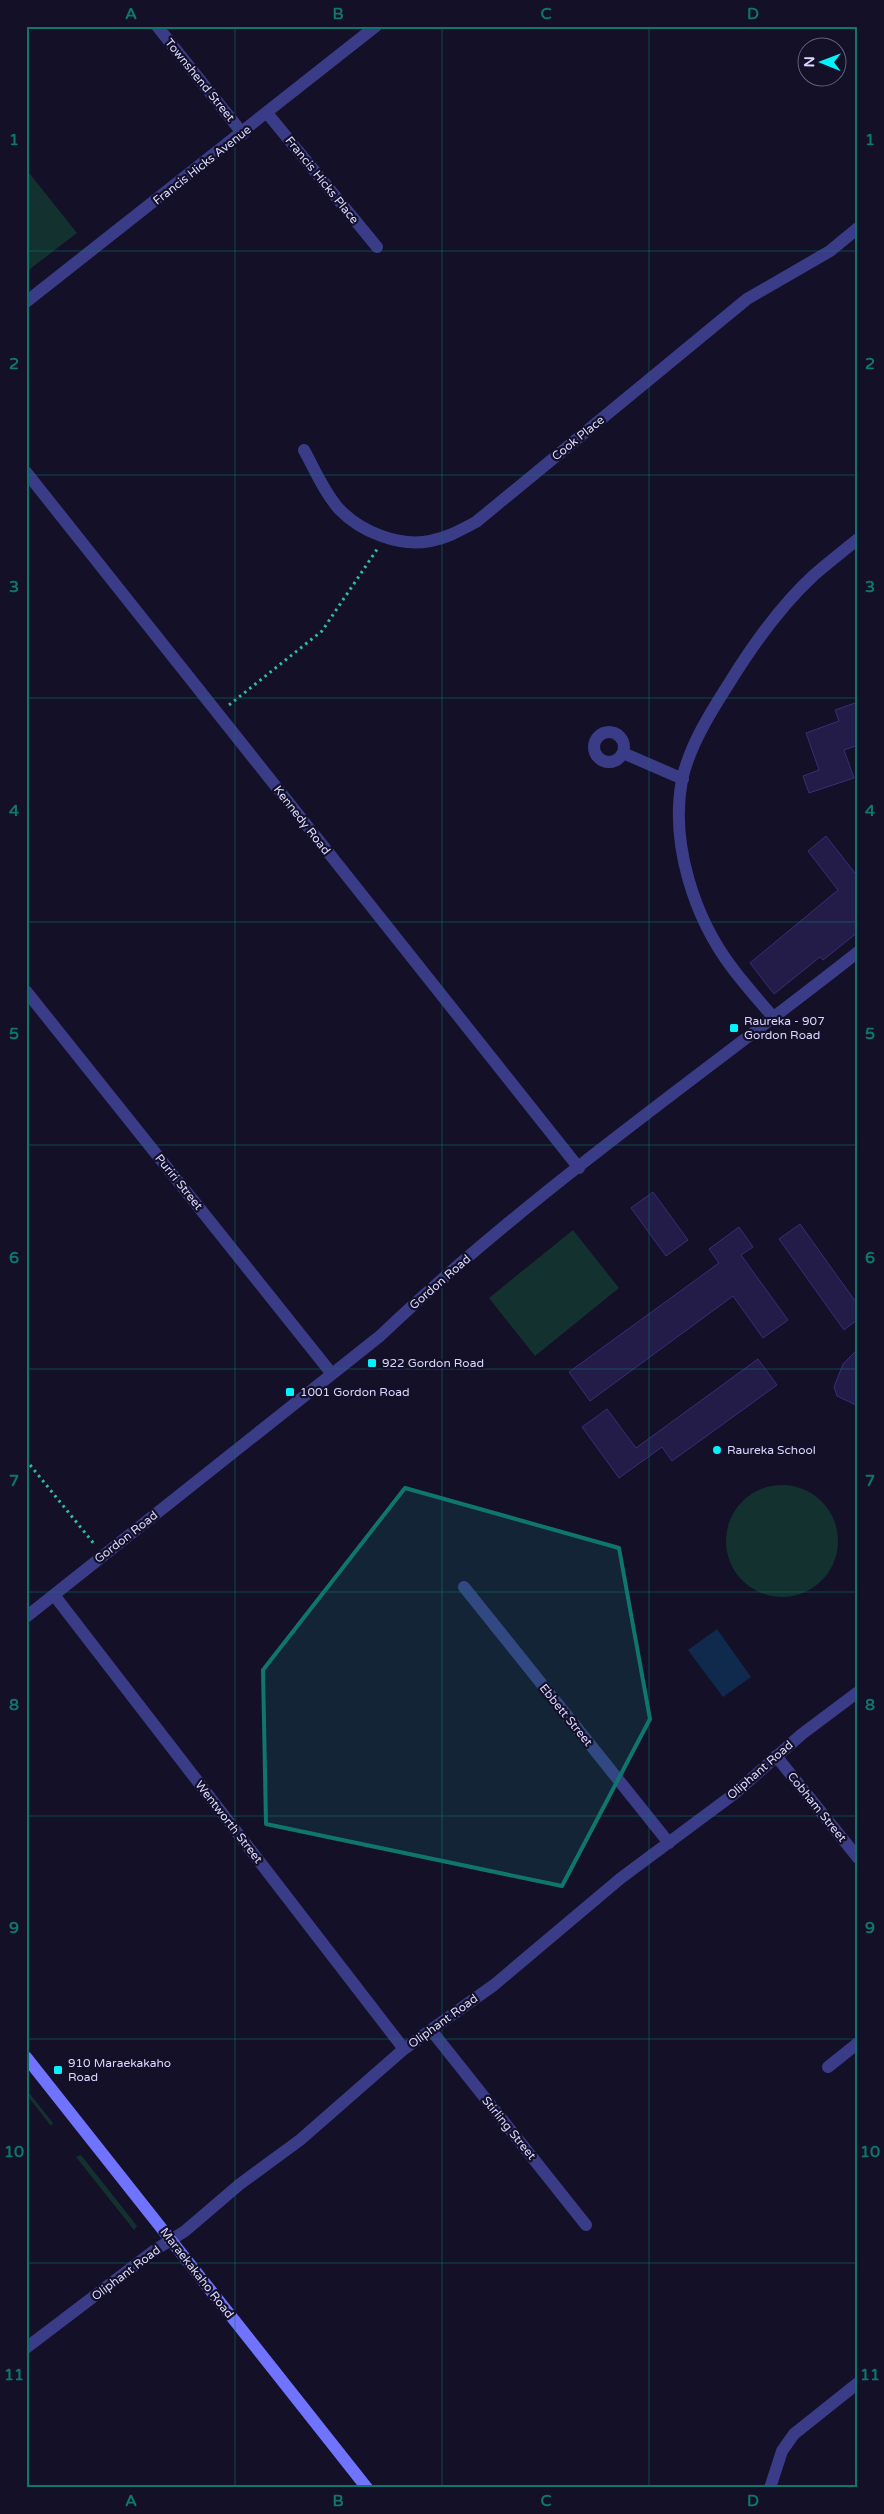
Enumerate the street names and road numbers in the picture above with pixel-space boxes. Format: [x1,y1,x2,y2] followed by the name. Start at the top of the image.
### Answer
[162,36,238,125] street label: Townshend Street
[150,122,254,208] street label: Francis Hicks Avenue
[282,133,362,227] street label: Francis Hicks Place
[549,413,607,463] street label: Cook Place
[271,783,333,857] street label: Kennedy Road
[152,1151,206,1213] street label: Puriri Street
[407,1252,473,1312] street label: Gordon Road
[92,1508,160,1566] street label: Gordon Road
[537,1681,596,1749] street label: Ebbett Street
[724,1738,796,1802] street label: Oliphant Road
[785,1769,850,1845] street label: Cobham Street
[192,1778,266,1866] street label: Wentworth Street
[406,1991,480,2051] street label: Oliphant Road
[479,2093,539,2163] street label: Stirling Street
[157,2225,237,2321] street label: Maraekakaho Road
[89,2243,163,2303] street label: Oliphant Road

